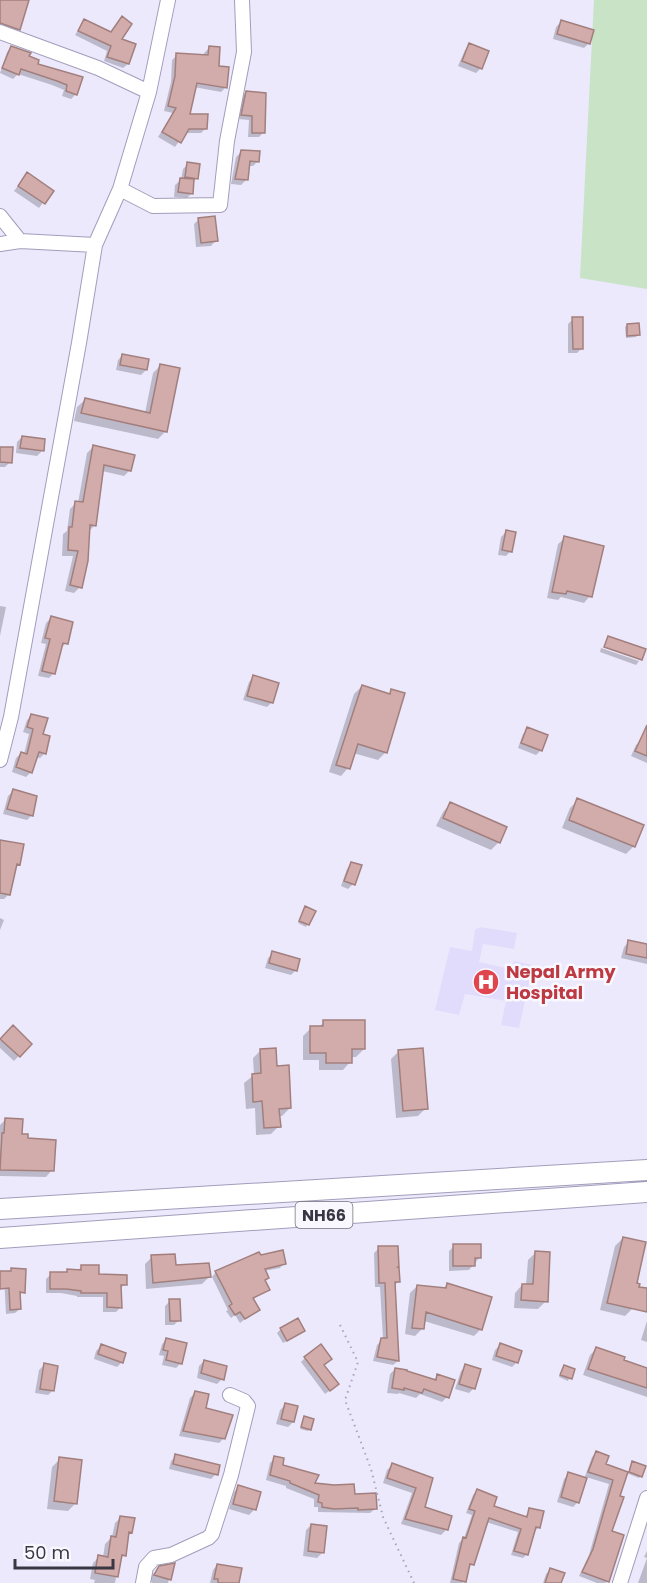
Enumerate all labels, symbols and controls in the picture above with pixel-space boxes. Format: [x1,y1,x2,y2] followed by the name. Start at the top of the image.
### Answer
[506,959,616,1005] place label: Nepal Army Hospital
[471,967,501,997] hospital icon: Nepal Army Hospital
[296,1202,352,1228] road number: NH66
[15,1532,112,1570] scale bar
[24,1540,70,1565] text: 50 m

